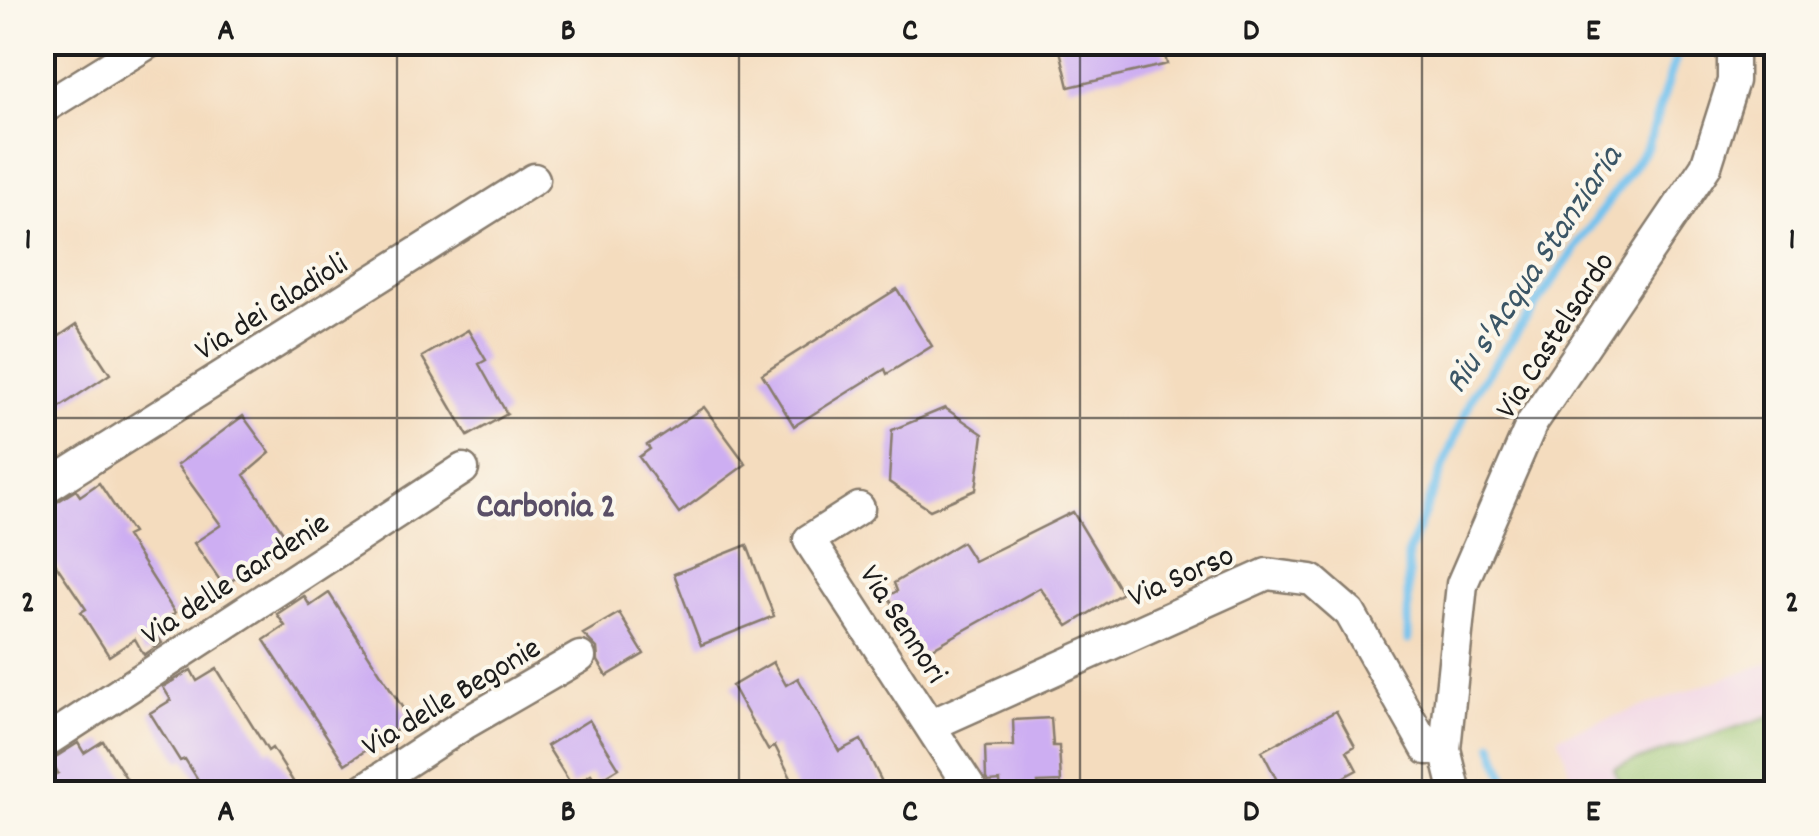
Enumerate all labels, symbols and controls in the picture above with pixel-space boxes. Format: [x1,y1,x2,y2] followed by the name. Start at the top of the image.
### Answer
[217,10,235,56] text: A
[560,10,576,56] text: B
[902,10,918,56] text: C
[1243,10,1260,56] text: D
[1586,10,1601,56] text: E
[1434,136,1638,405] water label: Riu s'Acqua Stanziaria
[24,219,32,265] text: 1
[1788,219,1796,265] text: 1
[187,244,358,375] street label: Via dei Gladioli
[1486,244,1628,429] street label: Via Castelsardo
[476,484,616,534] district label: Carbonia 2
[134,503,340,659] street label: Via delle Gardenie
[1122,535,1242,622] street label: Via Sorso
[845,557,956,694] street label: Via Sennori
[21,582,35,628] text: 2
[1785,582,1799,628] text: 2
[354,628,551,771] street label: Via delle Begonie
[217,791,235,836] text: A
[560,791,576,836] text: B
[902,791,918,836] text: C
[1243,791,1260,836] text: D
[1586,791,1601,836] text: E

